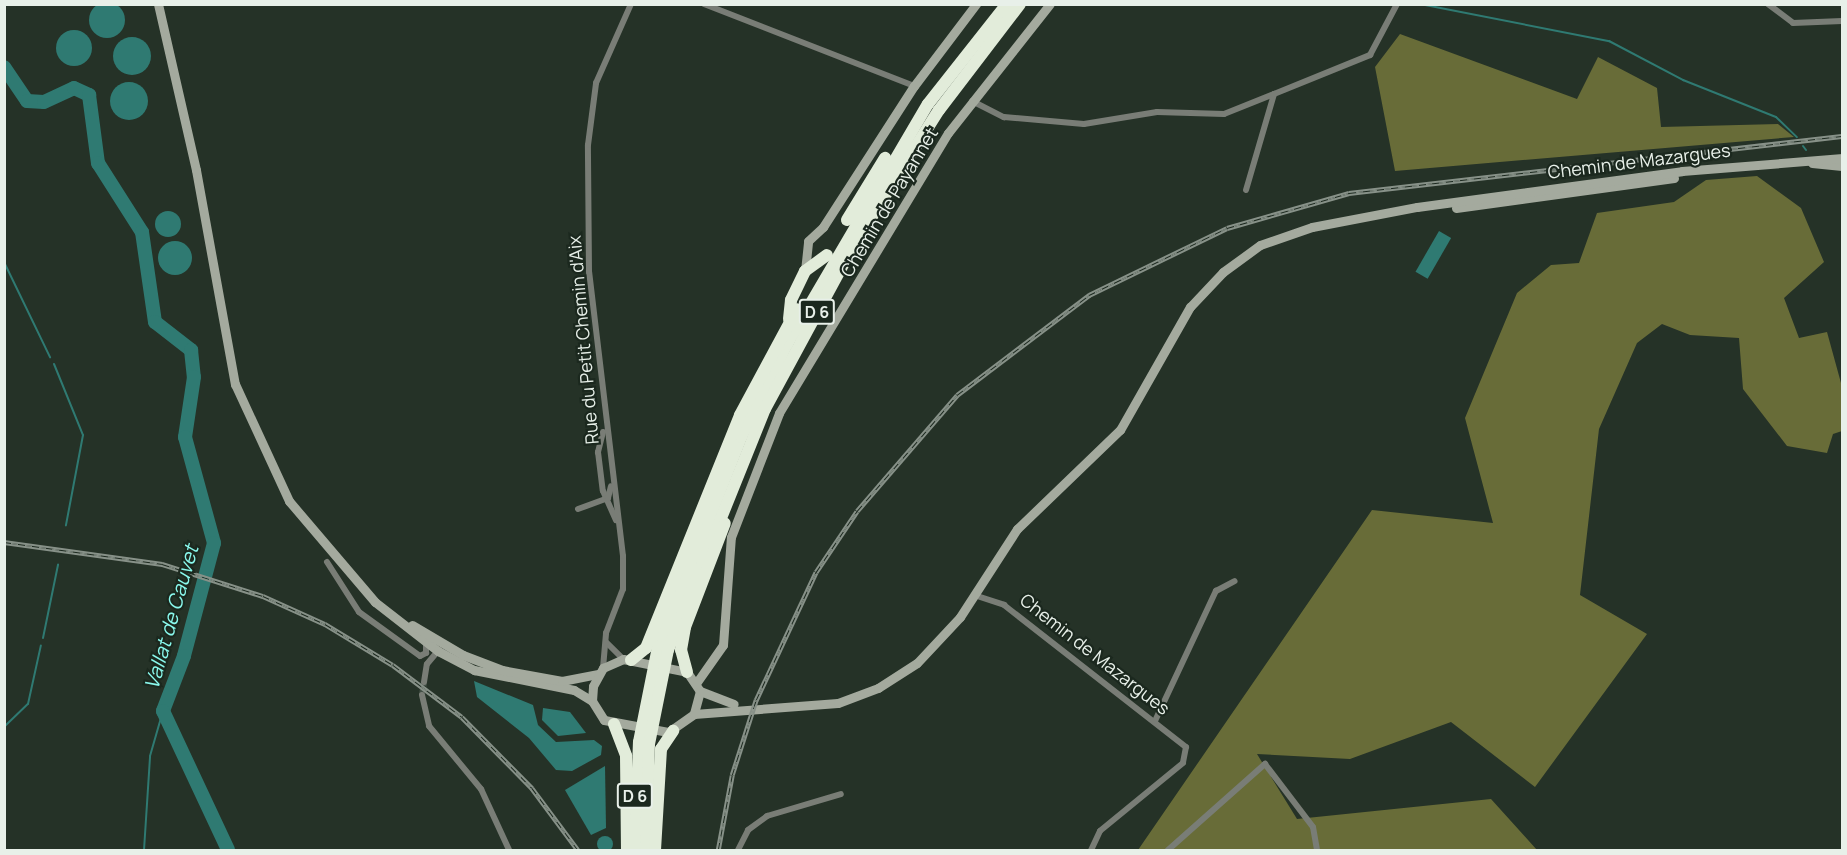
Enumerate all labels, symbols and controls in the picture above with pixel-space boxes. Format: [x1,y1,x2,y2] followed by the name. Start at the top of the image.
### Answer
[836,123,942,281] street label: Chemin de Payannet
[1546,139,1732,183] street label: Chemin de Mazargues
[563,235,603,445] street label: Rue du Petit Chemin d'Aix
[798,299,836,325] road number: D 6
[139,542,203,692] water label: Vallat de Cauvet
[1016,589,1174,719] street label: Chemin de Mazargues
[616,783,654,809] road number: D 6

